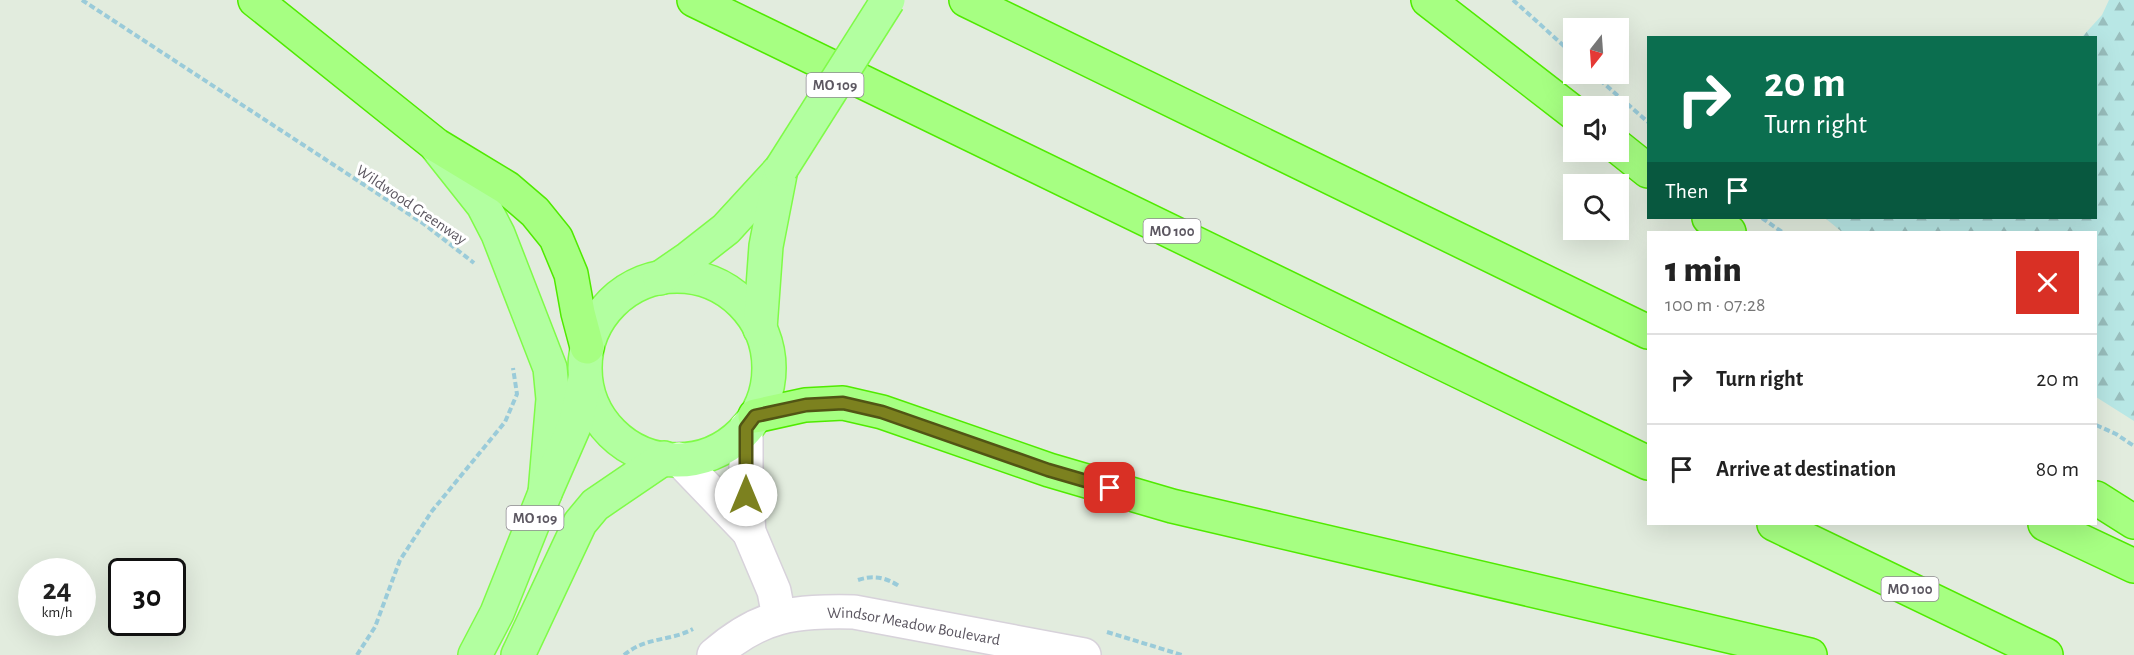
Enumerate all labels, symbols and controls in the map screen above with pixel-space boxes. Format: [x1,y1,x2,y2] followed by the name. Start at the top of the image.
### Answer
[1563,18,1629,84] north arrow
[1563,18,1629,240] map controls
[1665,60,1743,138] icon: right
[1764,62,1846,104] text: 20 m
[806,73,864,97] road number: MO 109
[1563,96,1629,162] button: sound
[1764,111,1867,138] text: Turn right
[353,162,470,249] street label: Wildwood Greenway
[1563,174,1629,240] button: search
[1721,174,1754,207] icon: arrive
[1665,180,1709,202] text: Then
[1144,219,1200,243] road number: MO 100
[2016,251,2079,314] button: close
[1665,252,1742,288] text: 1 min
[1665,295,1766,315] text: 100 m · 07:28
[1665,363,1698,396] icon: right
[1716,368,1803,390] text: Turn right
[2036,368,2079,390] text: 20 m
[1665,453,1698,486] icon: arrive
[1716,458,1896,480] text: Arrive at destination
[2036,458,2079,480] text: 80 m
[1084,462,1135,513] pin
[714,463,778,527] position arrow
[1093,471,1126,504] icon: arrive
[506,506,564,530] road number: MO 109
[108,558,186,636] speed limit sign: 30
[42,575,72,605] text: 24
[1882,577,1938,601] road number: MO 100
[42,605,72,620] text: km/h
[827,605,1002,648] street label: Windsor Meadow Boulevard

